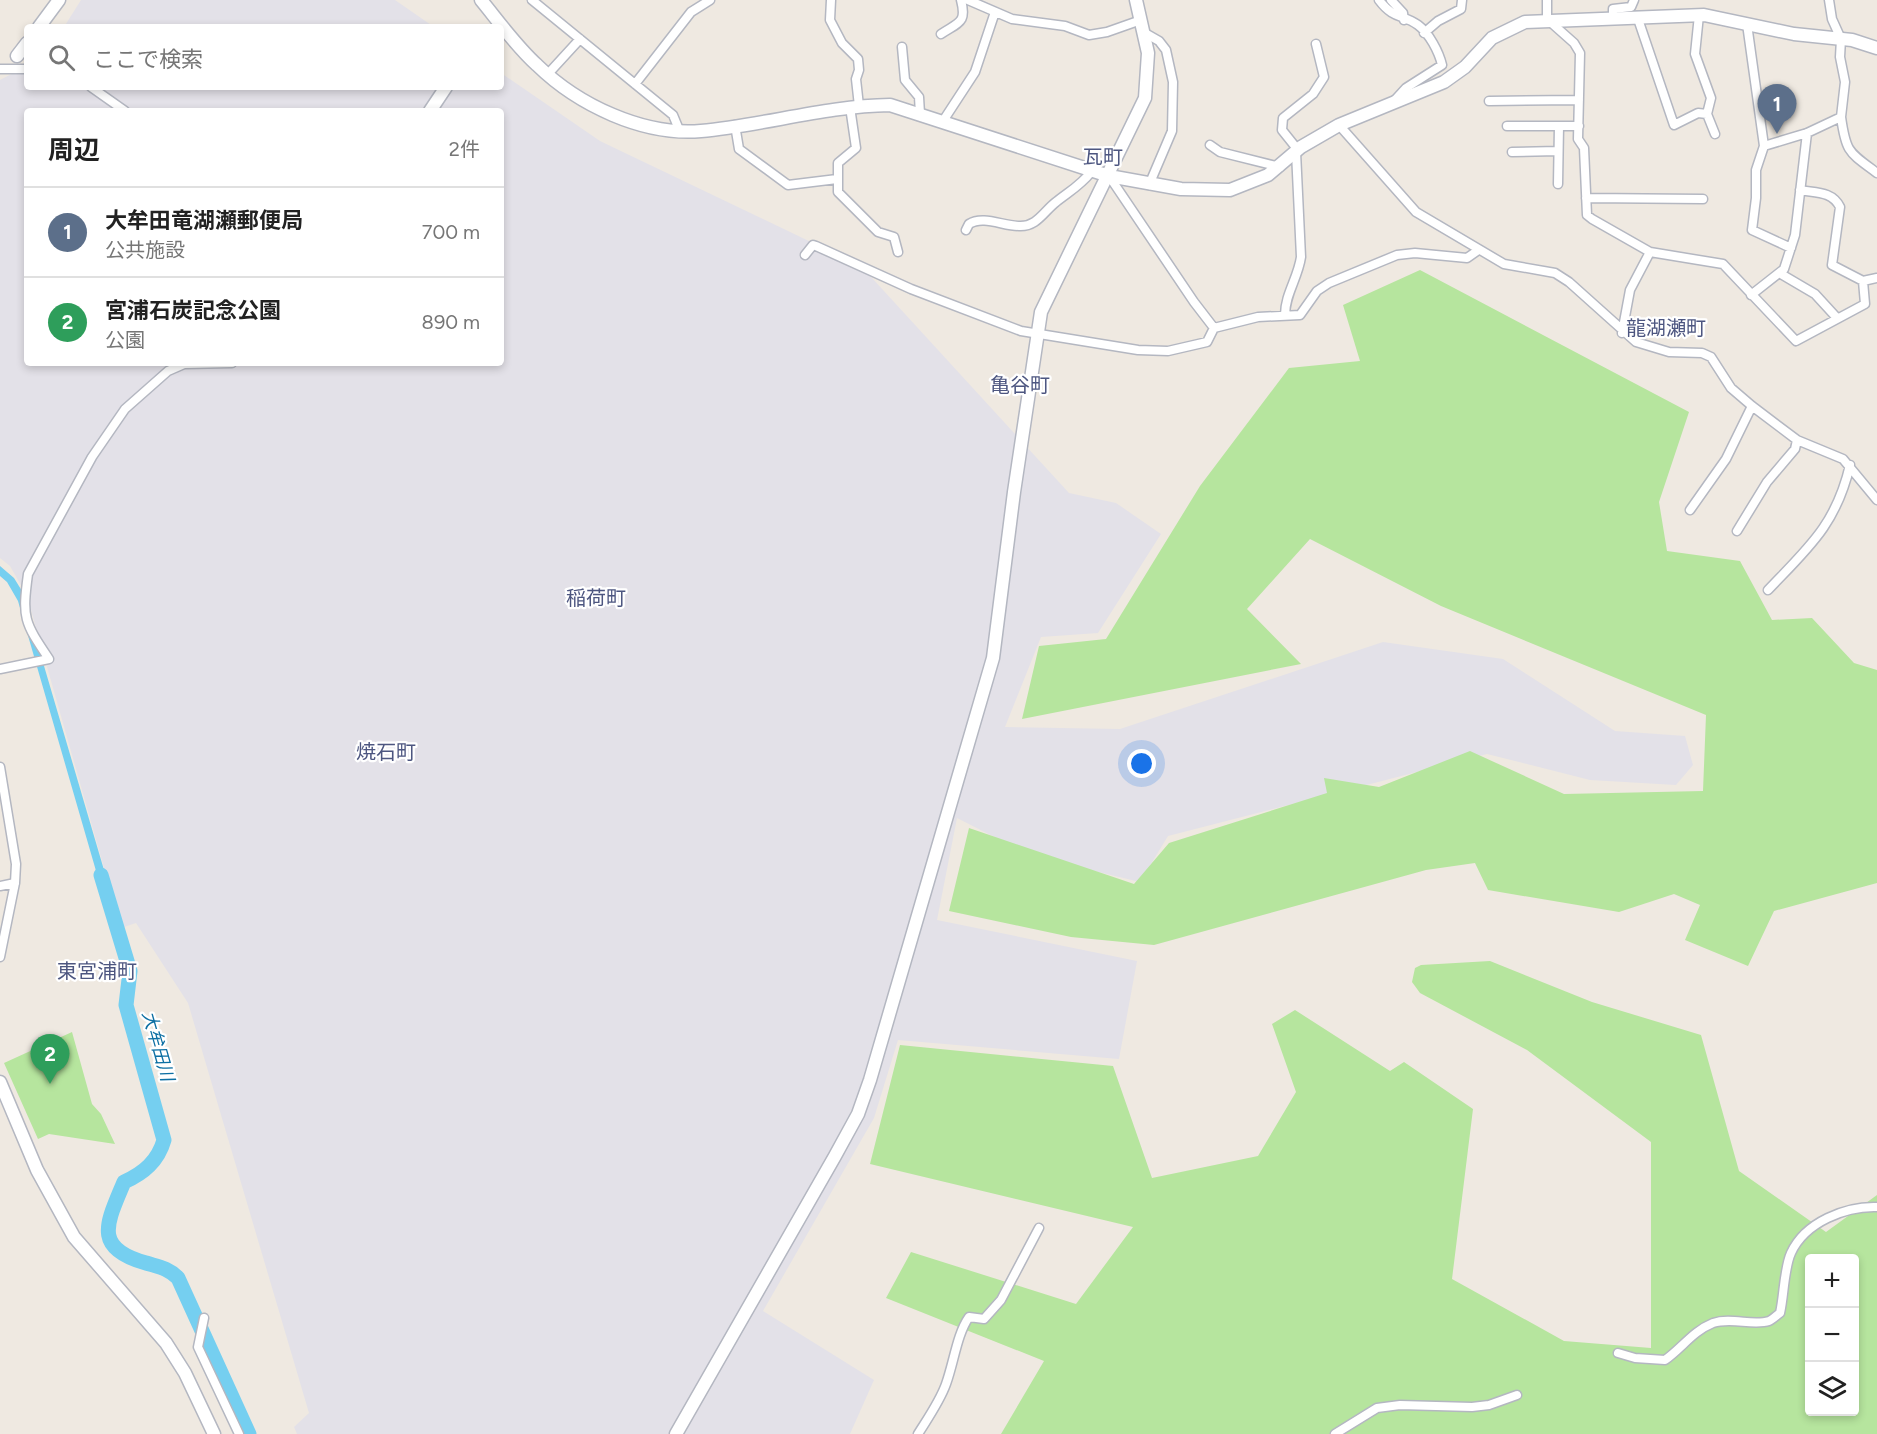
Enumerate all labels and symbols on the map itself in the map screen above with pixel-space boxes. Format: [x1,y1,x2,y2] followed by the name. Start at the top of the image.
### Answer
[1758,84,1796,134] pin: 1
[1083,145,1123,169] district label: 瓦町
[1626,316,1706,340] district label: 龍湖瀬町
[990,373,1050,397] district label: 亀谷町
[566,586,626,610] district label: 稲荷町
[356,740,416,764] district label: 焼石町
[1127,749,1156,778] your location
[57,959,137,983] district label: 東宮浦町
[138,1008,179,1086] water label: 大牟田川
[31,1034,70,1084] pin: 2

